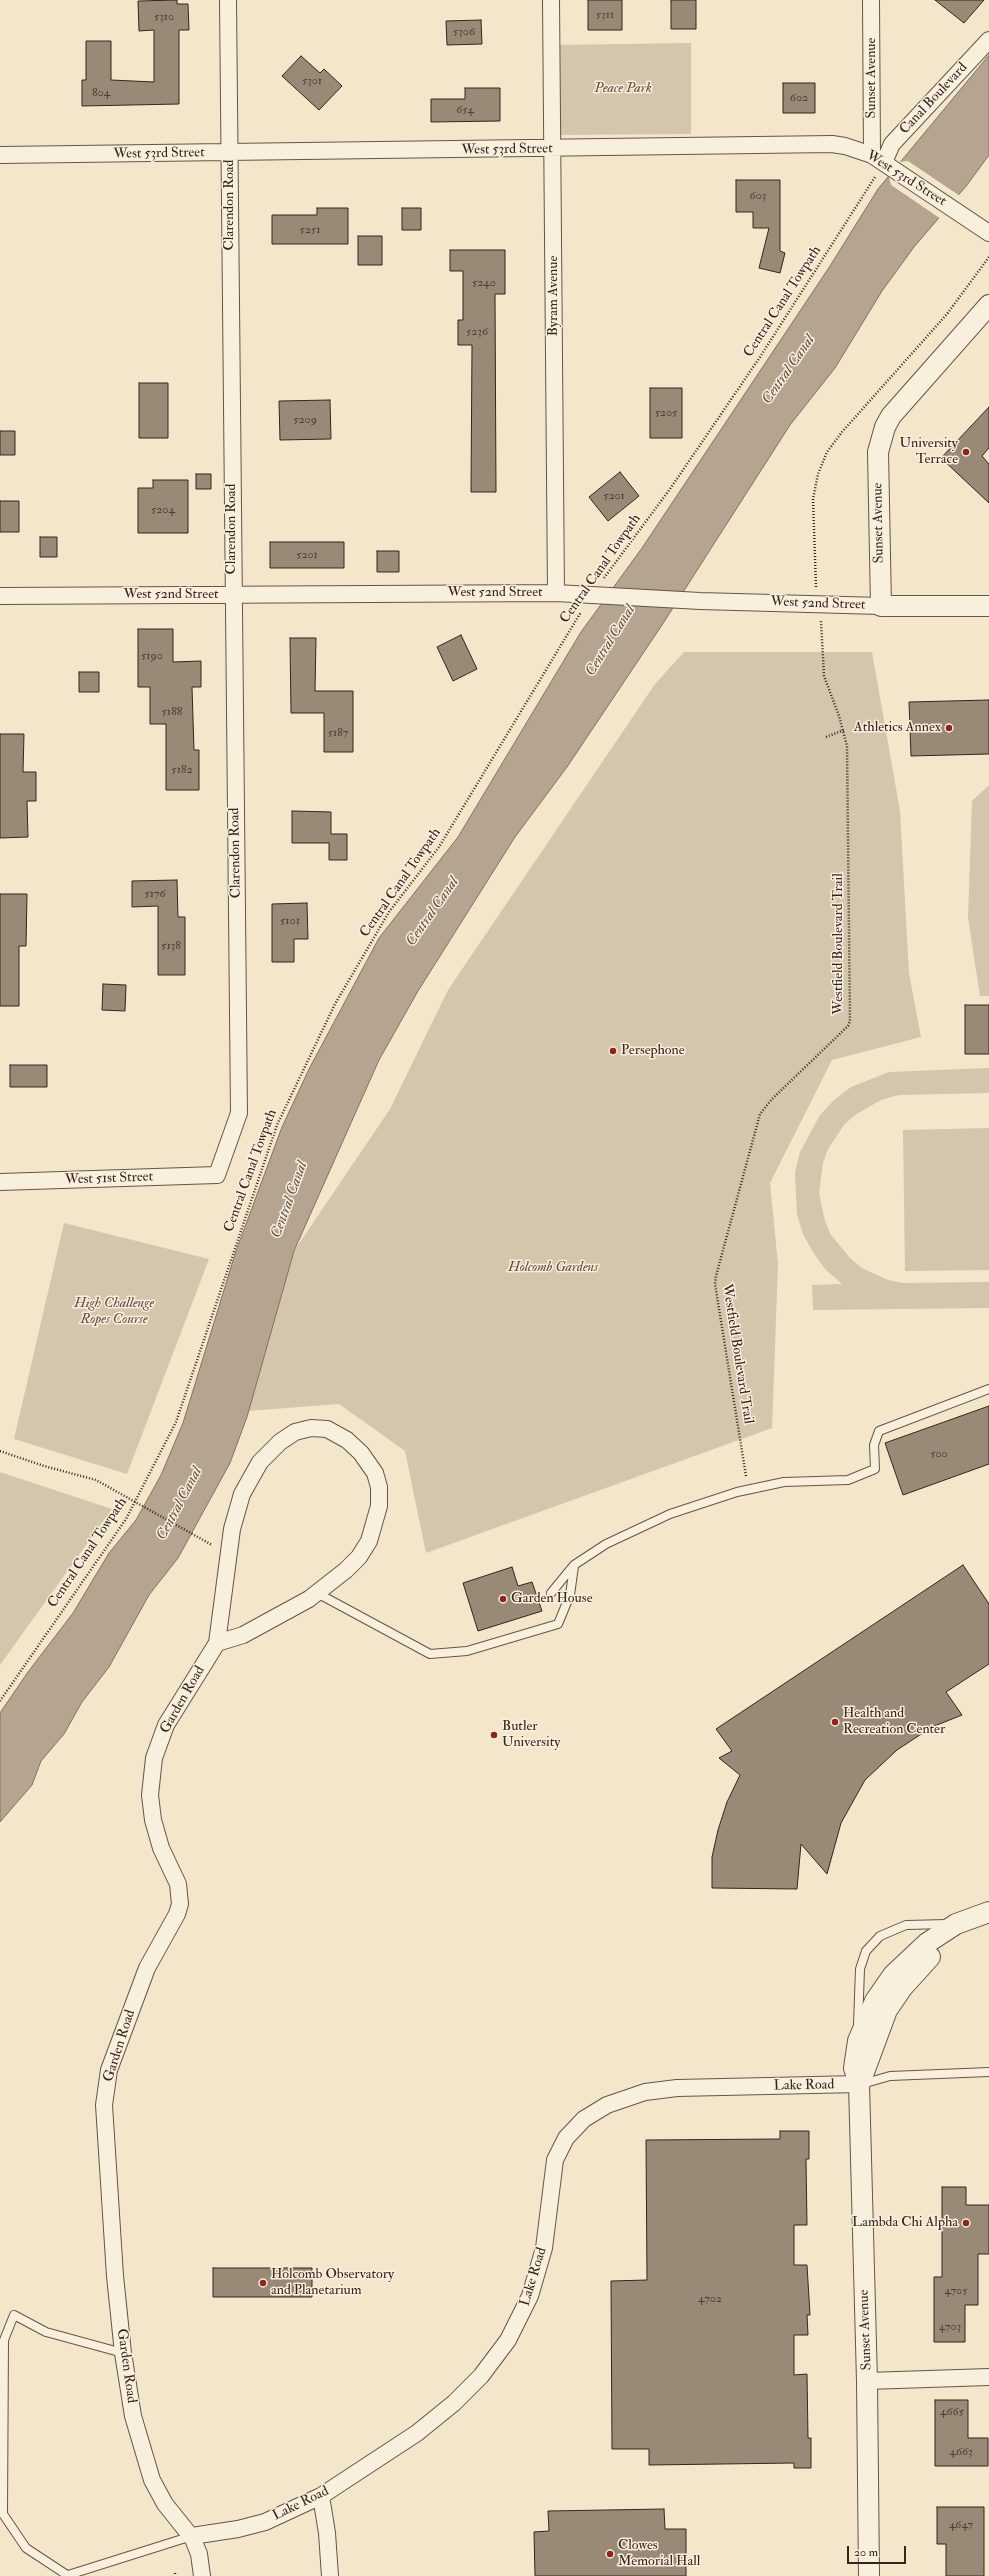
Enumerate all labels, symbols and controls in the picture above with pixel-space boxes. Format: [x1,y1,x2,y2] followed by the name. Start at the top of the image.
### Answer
[596,8,614,22] house number: 5311
[154,10,174,24] house number: 5310
[453,25,475,39] house number: 5306
[864,38,880,118] street label: Sunset Avenue
[897,60,971,138] street label: Canal Boulevard
[302,74,322,88] house number: 5301
[594,81,652,97] park label: Peace Park
[92,86,110,100] house number: 804
[790,91,808,105] house number: 602
[456,103,474,117] house number: 654
[461,141,553,159] street label: West 53rd Street
[113,145,205,163] street label: West 53rd Street
[863,148,949,210] street label: West 53rd Street
[222,160,238,250] street label: Clarendon Road
[750,189,766,203] house number: 603
[300,223,320,237] house number: 5251
[741,243,825,361] street label: Central Canal Towpath
[546,256,562,336] street label: Byram Avenue
[472,276,496,290] house number: 5240
[466,325,488,339] house number: 5236
[759,332,819,408] water label: Central Canal
[655,406,677,420] house number: 5205
[293,413,317,427] house number: 5209
[900,436,958,468] place label: University Terrace
[961,447,971,457] marker: University Terrace
[870,482,888,564] street label: Sunset Avenue
[224,484,240,574] street label: Clarendon Road
[603,489,625,503] house number: 5201
[151,503,175,517] house number: 5204
[557,511,645,627] street label: Central Canal Towpath
[296,548,318,562] house number: 5201
[447,585,543,601] street label: West 52nd Street
[123,587,219,603] street label: West 52nd Street
[770,594,866,614] street label: West 52nd Street
[582,602,640,680] water label: Central Canal
[141,649,163,663] house number: 5190
[162,705,182,719] house number: 5188
[854,720,941,736] place label: Athletics Annex
[944,723,954,733] marker: Athletics Annex
[328,726,348,740] house number: 5187
[171,763,193,777] house number: 5182
[227,807,245,899] street label: Clarendon Road
[357,825,445,941] street label: Central Canal Towpath
[831,873,847,1015] street label: Westfield Boulevard Trail
[403,874,463,950] water label: Central Canal
[144,887,166,901] house number: 5176
[280,914,300,928] house number: 5101
[161,939,181,953] house number: 5138
[621,1043,685,1059] place label: Persephone
[608,1046,618,1056] marker: Persephone
[221,1107,281,1235] street label: Central Canal Towpath
[268,1159,312,1241] water label: Central Canal
[65,1169,153,1189] street label: West 51st Street
[508,1260,598,1276] park label: Holcomb Gardens
[718,1283,756,1425] street label: Westfield Boulevard Trail
[74,1296,154,1328] park label: High Challenge Ropes Course
[930,1447,948,1461] house number: 500
[153,1464,207,1544] water label: Central Canal
[45,1495,131,1611] street label: Central Canal Towpath
[511,1591,592,1607] place label: Garden House
[498,1594,508,1604] marker: Garden House
[157,1663,209,1737] street label: Garden Road
[843,1706,945,1738] place label: Health and Recreation Center
[830,1717,840,1727] marker: Health and Recreation Center
[502,1719,560,1752] place label: Butler University
[489,1730,499,1740] marker: Butler University
[100,2008,140,2084] street label: Garden Road
[774,2077,834,2095] street label: Lake Road
[852,2215,958,2231] place label: Lambda Chi Alpha
[961,2218,971,2228] marker: Lambda Chi Alpha
[517,2246,551,2308] street label: Lake Road
[271,2267,394,2300] place label: Holcomb Observatory and Planetarium
[258,2278,268,2288] marker: Holcomb Observatory and Planetarium
[944,2284,968,2298] house number: 4705
[856,2289,876,2371] street label: Sunset Avenue
[698,2292,722,2306] house number: 4702
[939,2320,961,2334] house number: 4703
[112,2328,140,2404] street label: Garden Road
[940,2405,964,2419] house number: 4665
[949,2445,973,2459] house number: 4663
[270,2483,332,2525] street label: Lake Road
[949,2518,973,2532] house number: 4647
[618,2538,700,2570] place label: Clowes Memorial Hall
[849,2538,908,2564] scale bar
[854,2545,878,2560] text: 20 m
[605,2549,615,2559] marker: Clowes Memorial Hall

